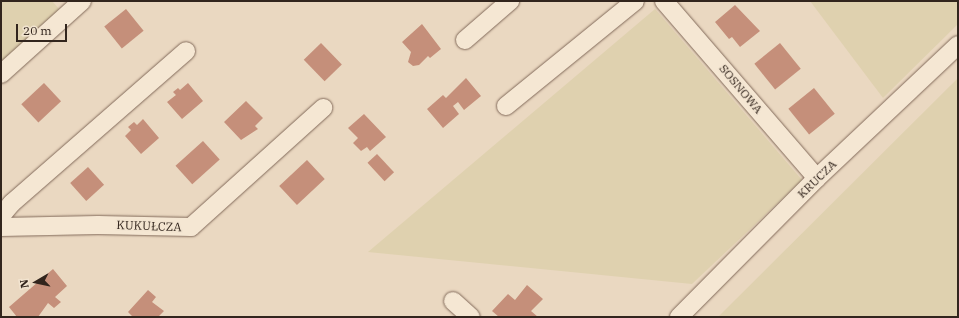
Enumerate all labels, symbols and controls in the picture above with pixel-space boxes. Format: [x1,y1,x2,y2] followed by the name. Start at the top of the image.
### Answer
[18,16,69,42] scale bar
[23,23,52,38] text: 20 m
[716,61,766,117] street label: SOSNOWA
[794,157,840,201] street label: KRUCZA
[116,218,182,234] street label: KUKUŁCZA
[16,262,56,302] north arrow
[17,278,32,289] text: N

